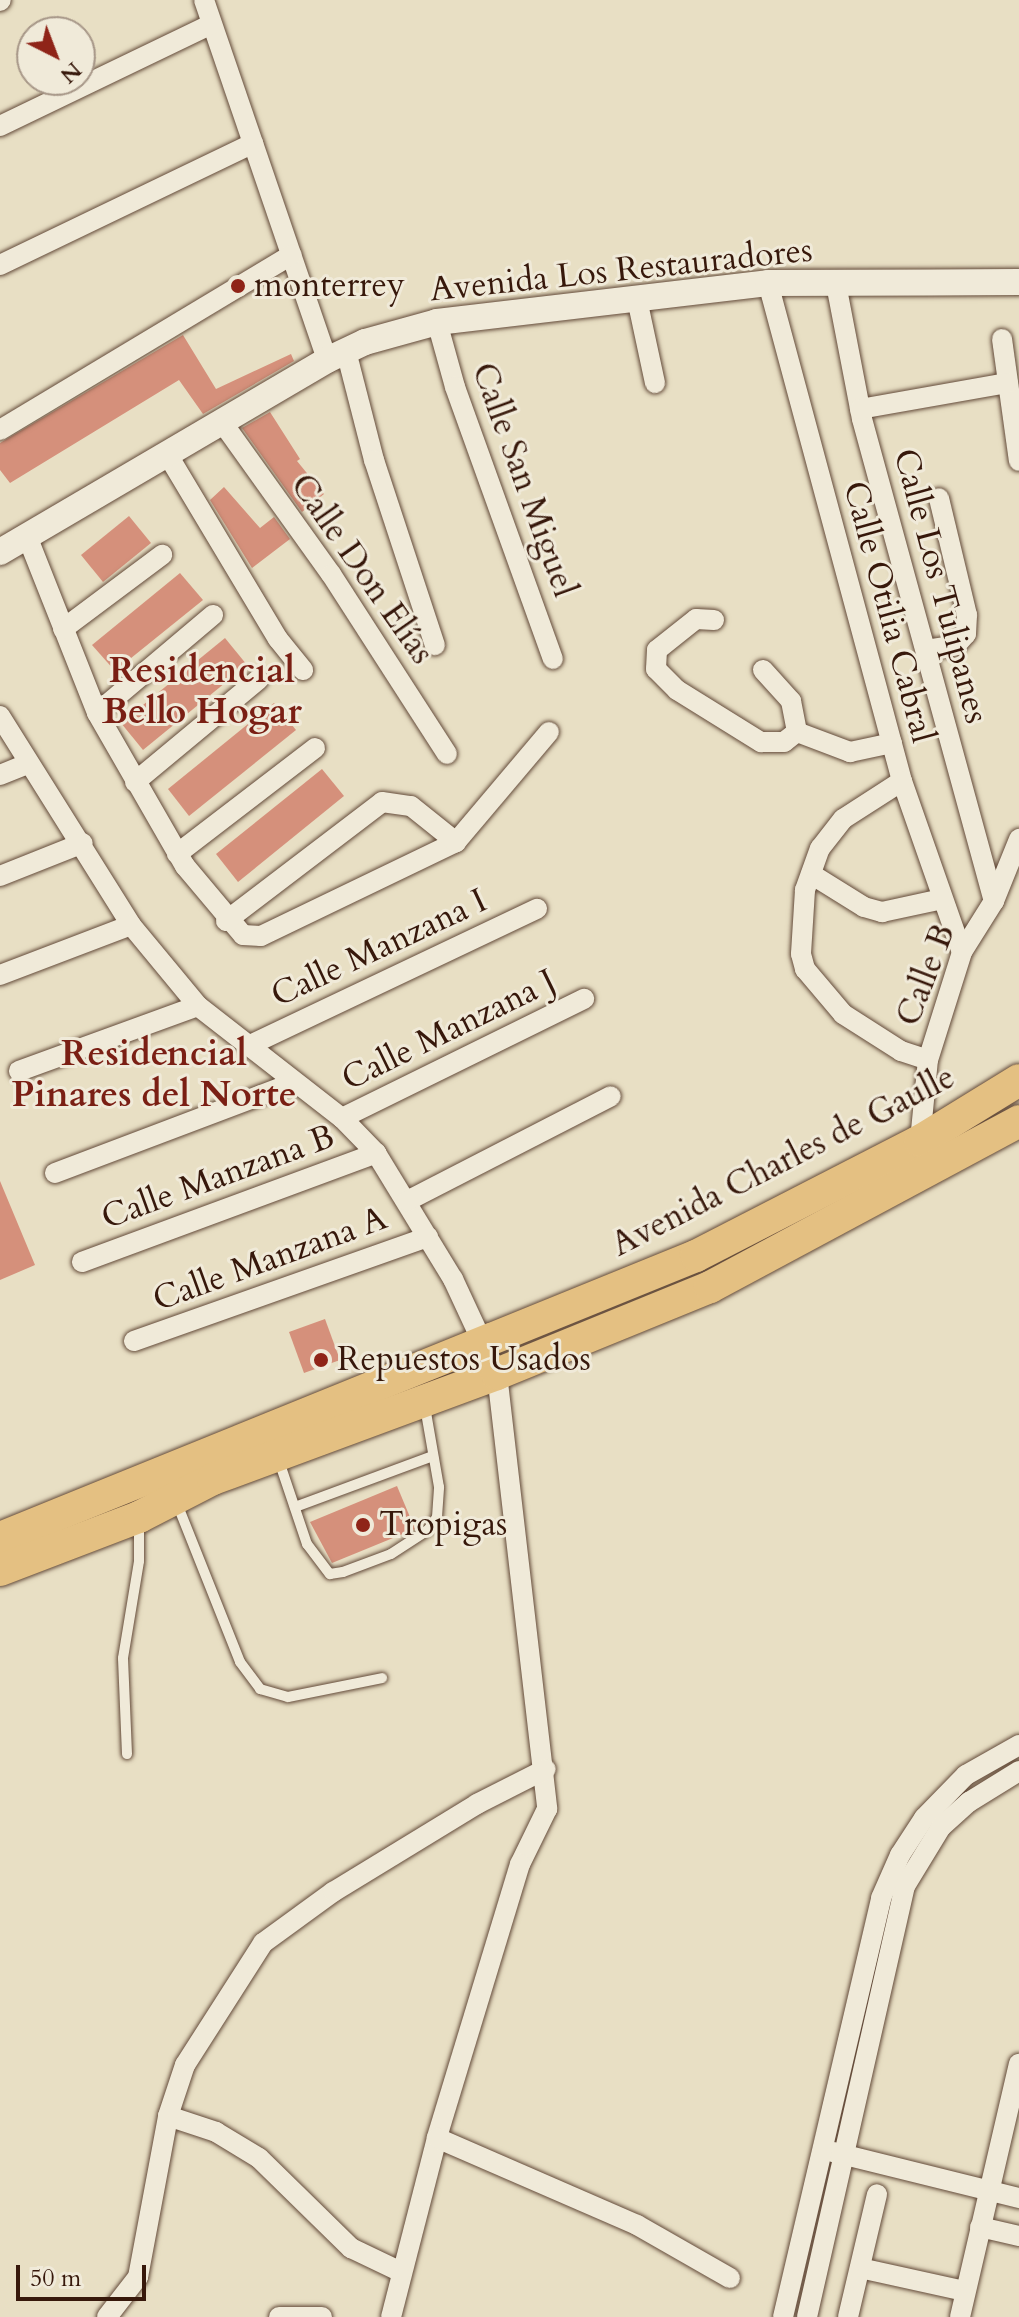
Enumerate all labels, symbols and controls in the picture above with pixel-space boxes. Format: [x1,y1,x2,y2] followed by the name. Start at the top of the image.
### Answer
[16,16,96,96] north arrow
[54,55,88,90] text: N
[428,230,814,310] street label: Avenida Los Restauradores
[254,266,405,306] place label: monterrey
[229,277,247,295] marker: monterrey
[463,357,585,603] street label: Calle San Miguel
[885,444,997,728] street label: Calle Los Tulipanes
[282,466,442,672] street label: Calle Don Elías
[834,477,944,747] street label: Calle Otilia Cabral
[102,648,302,733] district label: Residencial Bello Hogar
[265,880,493,1016] street label: Calle Manzana I
[888,918,964,1032] street label: Calle B
[335,961,563,1099] street label: Calle Manzana J
[11,1031,297,1116] district label: Residencial Pinares del Norte
[605,1057,961,1265] street label: Avenida Charles de Gaulle
[96,1116,340,1238] street label: Calle Manzana B
[148,1198,392,1320] street label: Calle Manzana A
[337,1340,591,1380] place label: Repuestos Usados
[312,1351,330,1369] marker: Repuestos Usados
[379,1505,507,1545] place label: Tropigas
[354,1516,372,1534] marker: Tropigas
[20,2249,150,2299] scale bar
[30,2262,81,2295] text: 50 m

